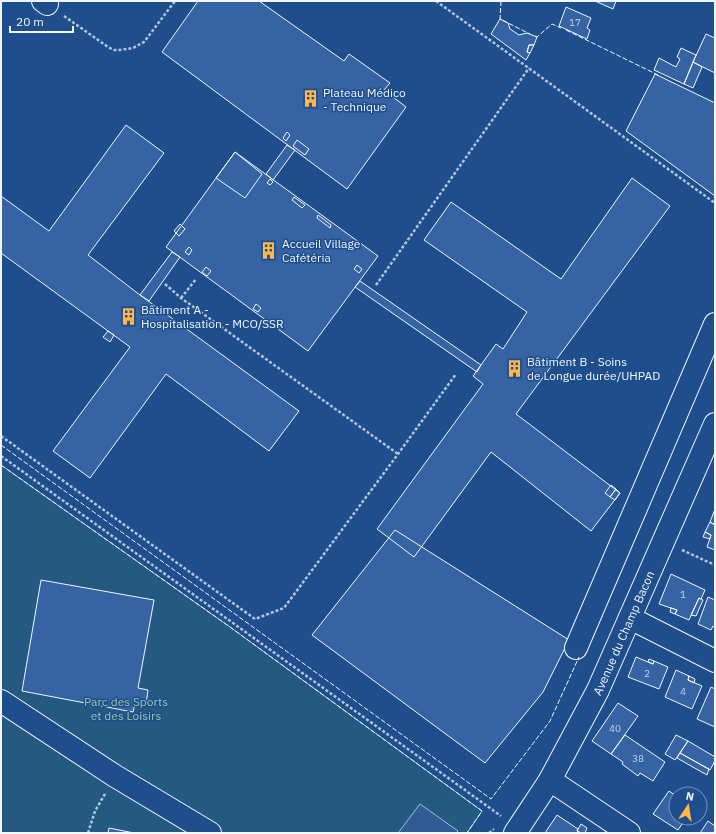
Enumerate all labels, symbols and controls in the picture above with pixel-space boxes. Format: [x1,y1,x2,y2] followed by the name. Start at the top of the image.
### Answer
[10,8,73,34] scale bar
[16,14,44,29] text: 20 m
[569,16,581,29] house number: 17
[323,85,406,114] place label: Plateau Médico - Technique
[300,89,320,109] building icon: Plateau Médico - Technique
[282,236,361,265] place label: Accueil Village Cafétéria
[259,240,279,260] building icon: Accueil Village Cafétéria
[141,302,284,331] place label: Bâtiment A - Hospitalisation - MCO/SSR
[118,306,138,326] building icon: Bâtiment A - Hospitalisation - MCO/SSR
[527,354,660,383] place label: Bâtiment B - Soins de Longue durée/UHPAD
[504,358,524,378] building icon: Bâtiment B - Soins de Longue durée/UHPAD
[589,568,657,698] street label: Avenue du Champ Bacon
[680,588,686,601] house number: 1
[644,667,650,680] house number: 2
[680,685,686,698] house number: 4
[84,694,168,723] park label: Parc des Sports et des Loisirs
[609,722,621,735] house number: 40
[632,752,644,765] house number: 38
[668,786,708,826] north arrow
[685,789,695,804] text: N

